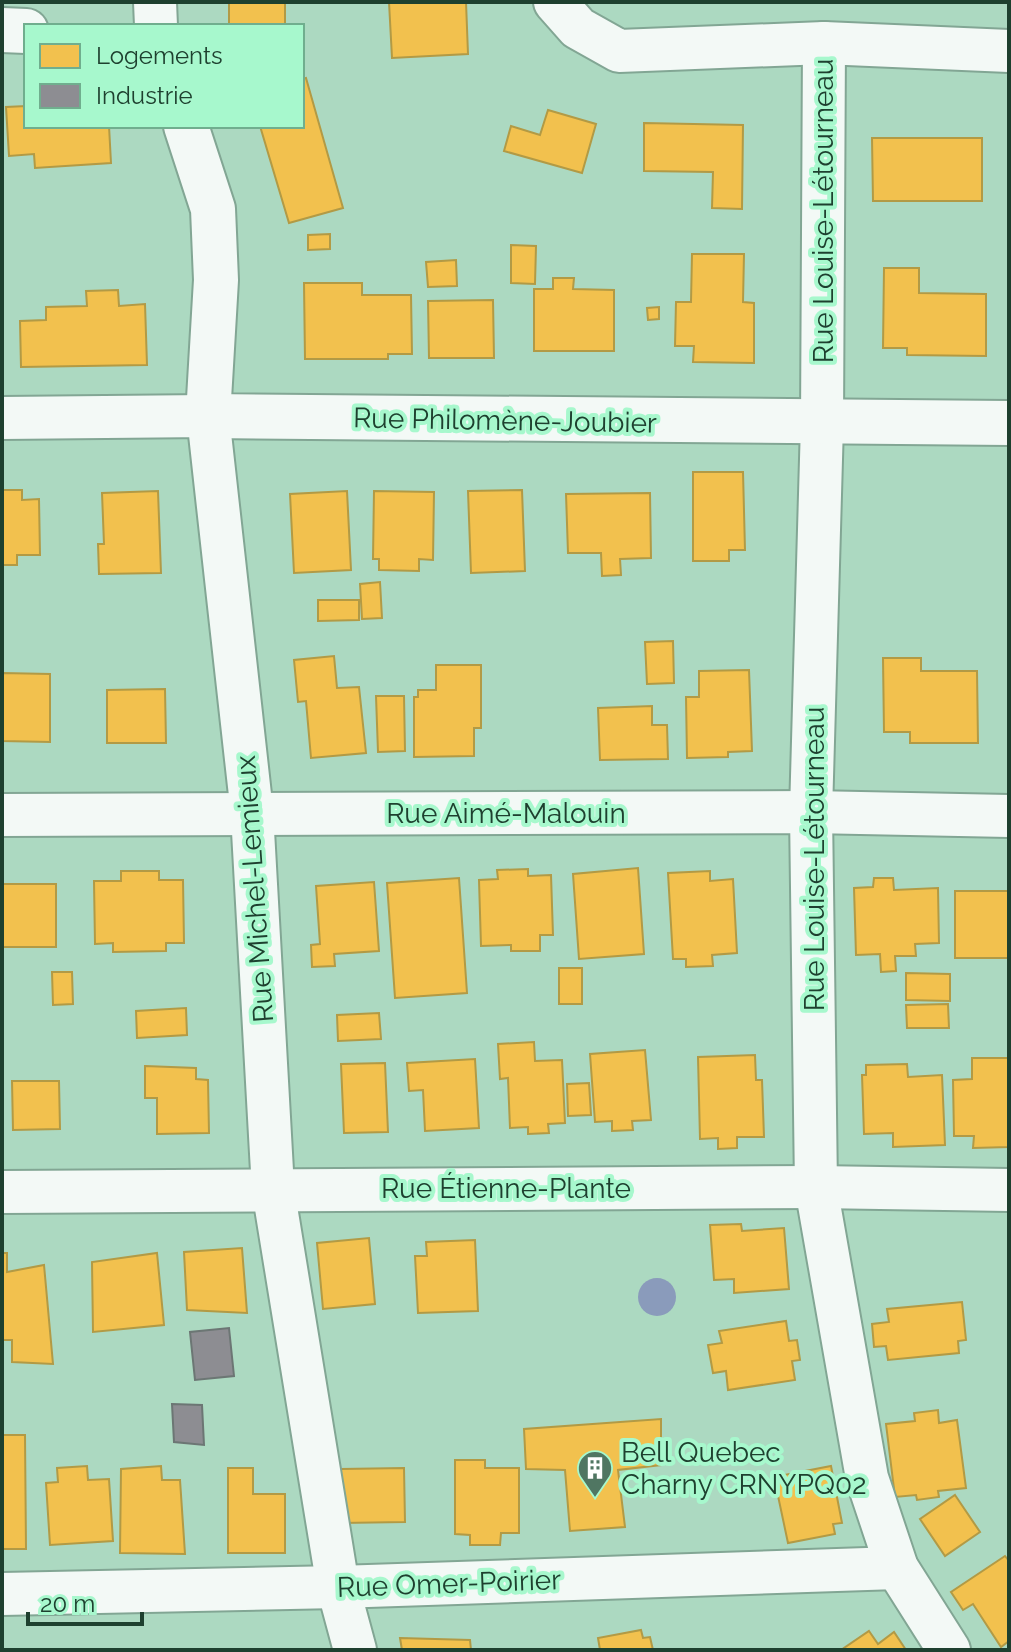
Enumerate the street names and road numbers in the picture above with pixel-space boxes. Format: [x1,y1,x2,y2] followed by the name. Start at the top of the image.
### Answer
[807,59,840,363] street label: Rue Louise-Létourneau
[353,401,657,440] street label: Rue Philomène-Joubier
[798,707,831,1011] street label: Rue Louise-Létourneau
[229,754,280,1024] street label: Rue Michel-Lemieux
[386,797,626,830] street label: Rue Aimé-Malouin
[381,1172,631,1205] street label: Rue Étienne-Plante
[336,1563,562,1604] street label: Rue Omer-Poirier

